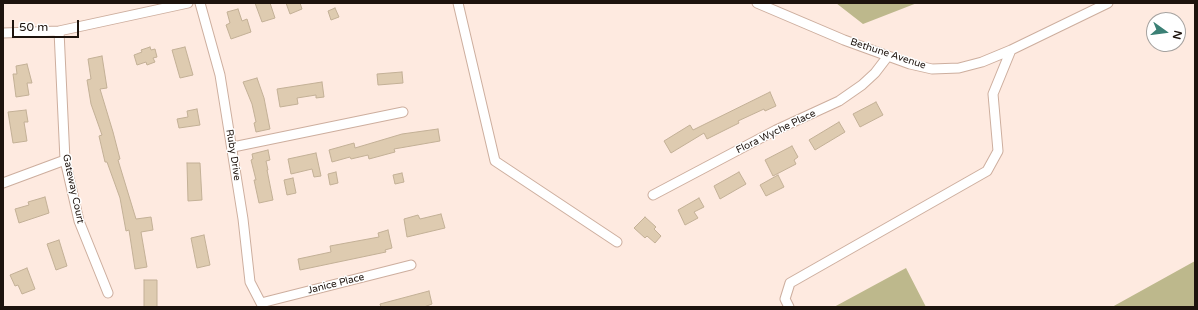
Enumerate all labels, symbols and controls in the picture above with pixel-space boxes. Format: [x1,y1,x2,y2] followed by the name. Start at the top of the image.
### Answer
[14,12,81,38] scale bar
[1146,12,1186,52] north arrow
[19,20,48,34] text: 50 m
[1170,29,1185,41] text: N
[849,36,927,72] street label: Bethune Avenue
[734,107,818,157] street label: Flora Wyche Place
[223,128,243,182] street label: Ruby Drive
[60,153,86,225] street label: Gateway Court
[306,271,366,297] street label: Janice Place

